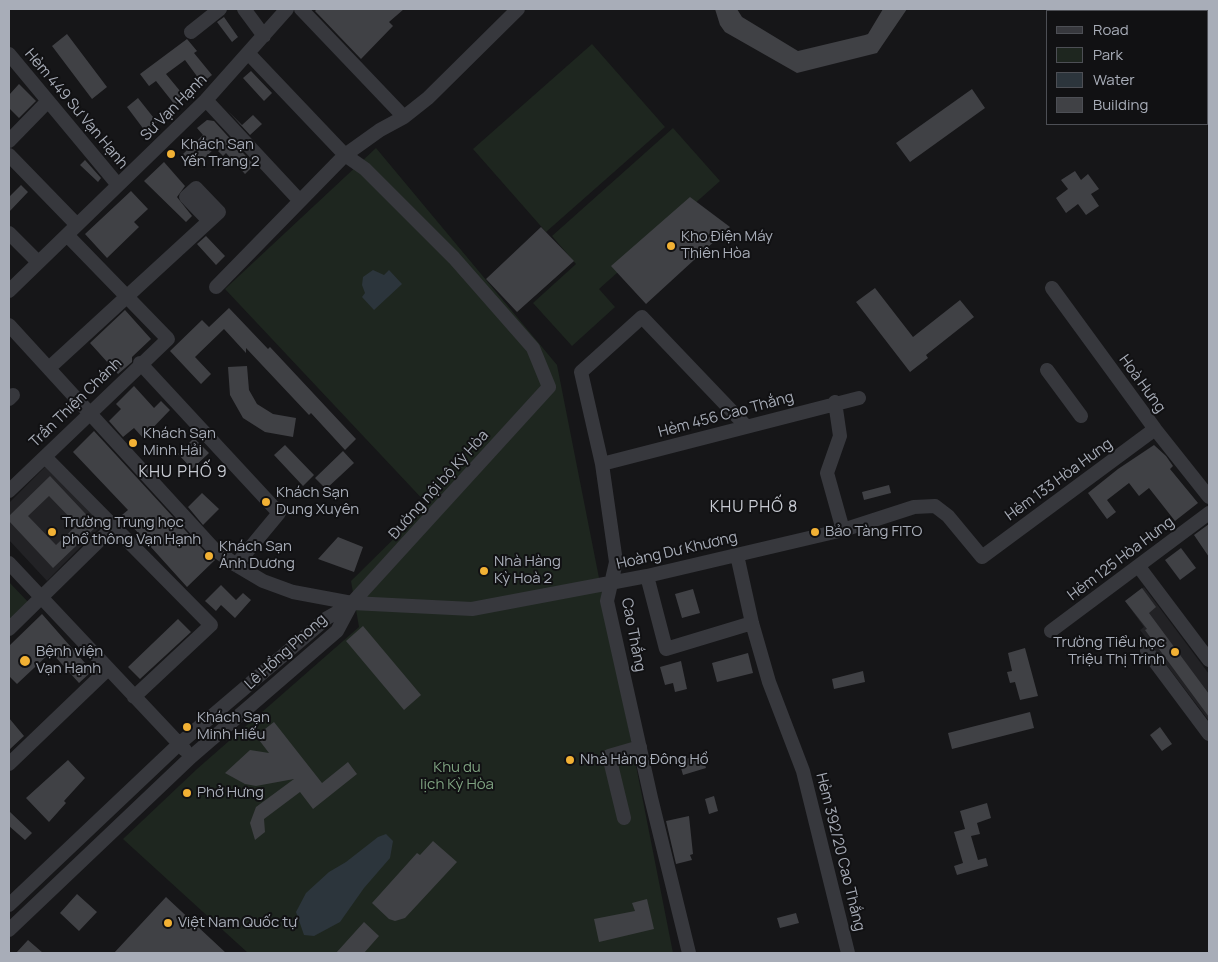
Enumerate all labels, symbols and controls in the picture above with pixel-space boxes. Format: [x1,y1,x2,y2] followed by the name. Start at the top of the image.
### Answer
[1046,10,1208,125] legend
[1093,19,1129,40] text: Road
[1093,44,1123,65] text: Park
[21,45,131,173] street label: Hẻm 449 Sư Vạn Hạnh
[1093,69,1135,90] text: Water
[137,71,211,145] street label: Sư Vạn Hạnh
[1093,94,1148,115] text: Building
[181,136,260,171] place label: Khách Sạn Yến Trang 2
[165,148,177,160] marker: Khách Sạn Yến Trang 2
[681,228,773,263] place label: Kho Điện Máy Thiên Hòa
[665,240,677,252] marker: Kho Điện Máy Thiên Hòa
[1115,351,1169,417] street label: Hoà Hưng
[26,354,126,452] street label: Trần Thiện Chánh
[656,388,796,442] street label: Hẻm 456 Cao Thắng
[143,425,216,460] place label: Khách Sạn Minh Hải
[385,427,493,543] street label: Đường nội bộ Kỳ Hòa
[1002,435,1116,525] street label: Hẻm 133 Hòa Hưng
[127,437,139,449] marker: Khách Sạn Minh Hải
[137,463,229,483] district label: KHU PHỐ 9
[276,484,359,519] place label: Khách Sạn Dung Xuyên
[260,496,272,508] marker: Khách Sạn Dung Xuyên
[709,498,799,518] district label: KHU PHỐ 8
[1064,513,1178,605] street label: Hẻm 125 Hòa Hưng
[62,514,201,549] place label: Trường Trung học phổ thông Vạn Hạnh
[825,523,922,541] place label: Bảo Tàng FITO
[46,526,58,538] marker: Trường Trung học phổ thông Vạn Hạnh
[809,526,821,538] marker: Bảo Tàng FITO
[615,528,739,574] street label: Hoàng Dư Khương
[219,538,295,573] place label: Khách Sạn Ánh Dương
[203,550,215,562] marker: Khách Sạn Ánh Dương
[494,553,561,588] place label: Nhà Hàng Kỳ Hoà 2
[478,565,490,577] marker: Nhà Hàng Kỳ Hoà 2
[617,597,649,673] street label: Cao Thắng
[241,611,331,693] street label: Lê Hồng Phong
[1053,634,1165,669] place label: Trường Tiểu học Triệu Thị Trinh
[36,643,103,678] place label: Bệnh viện Vạn Hạnh
[1169,646,1181,658] marker: Trường Tiểu học Triệu Thị Trinh
[18,654,32,668] marker: Bệnh viện Vạn Hạnh
[197,709,270,744] place label: Khách Sạn Minh Hiếu
[181,721,193,733] marker: Khách Sạn Minh Hiếu
[580,751,709,769] place label: Nhà Hàng Đông Hồ
[564,754,576,766] marker: Nhà Hàng Đông Hồ
[420,759,494,794] park label: Khu du lịch Kỳ Hòa
[812,771,868,933] street label: Hẻm 392/20 Cao Thắng
[197,784,264,802] place label: Phở Hưng
[181,787,193,799] marker: Phở Hưng
[178,914,297,932] place label: Việt Nam Quốc tự
[162,917,174,929] marker: Việt Nam Quốc tự

